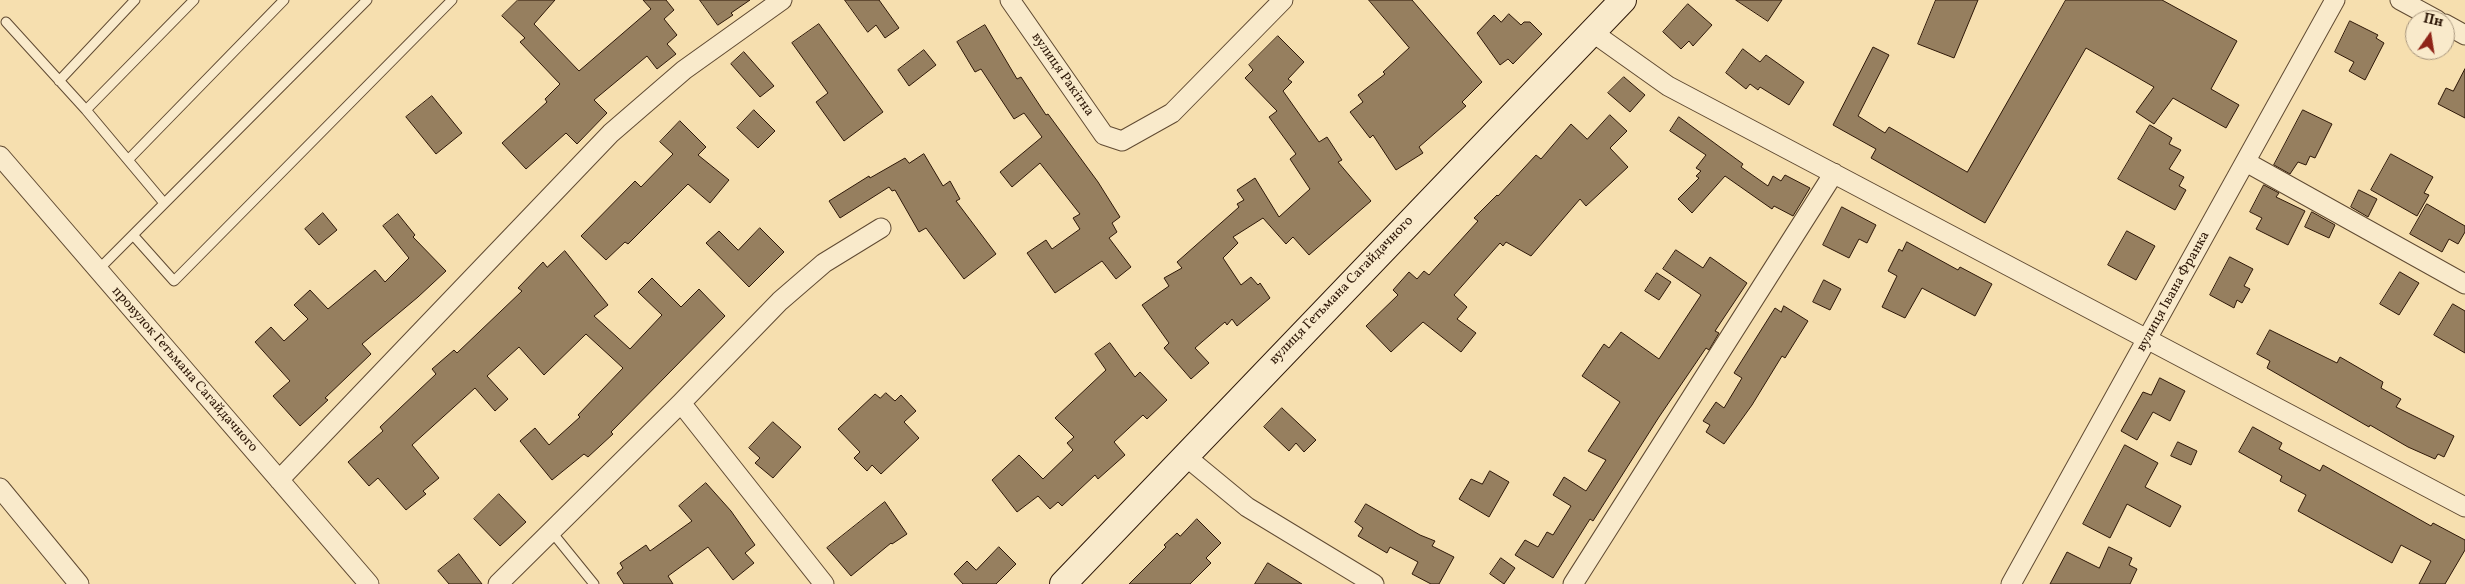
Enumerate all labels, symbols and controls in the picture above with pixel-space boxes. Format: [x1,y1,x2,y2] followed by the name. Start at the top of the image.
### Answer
[2421,9,2445,32] text: Пн
[2405,10,2455,60] north arrow
[1027,30,1097,120] street label: вулиця Ракітна
[1266,213,1418,369] street label: вулиця Гетьмана Сагайдачного
[2134,229,2214,355] street label: вулиця Івана Франка
[107,284,261,456] street label: провулок Гетьмана Сагайдачного

